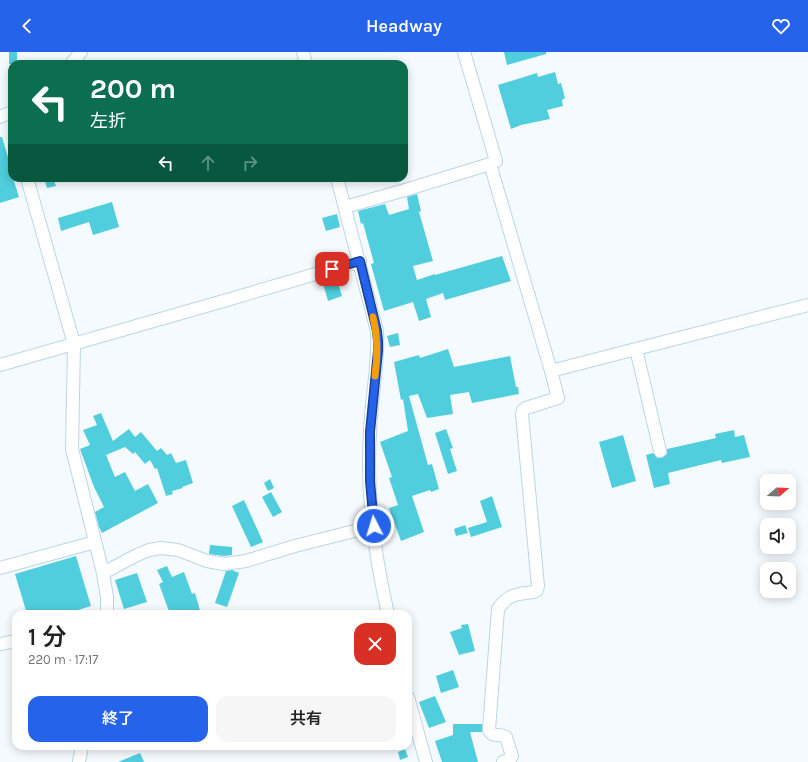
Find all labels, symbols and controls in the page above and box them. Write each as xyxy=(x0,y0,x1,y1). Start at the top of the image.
icon: back xyxy=(16,15,38,37)
text: Headway xyxy=(366,15,442,37)
icon: heart xyxy=(770,15,792,37)
text: 200 m xyxy=(90,72,176,105)
icon: left xyxy=(24,76,76,128)
text: 左折 xyxy=(90,110,126,132)
icon: left xyxy=(155,152,177,174)
icon: ahead xyxy=(197,152,219,174)
icon: right xyxy=(239,152,261,174)
pin xyxy=(315,252,349,286)
icon: arrive xyxy=(321,258,343,280)
north arrow xyxy=(760,474,796,510)
map controls xyxy=(760,474,796,598)
position arrow xyxy=(353,505,395,547)
button: sound xyxy=(760,518,796,554)
button: search xyxy=(760,562,796,598)
text: 1 分 xyxy=(28,623,66,651)
button: close xyxy=(354,623,396,665)
text: 220 m · 17:17 xyxy=(28,652,98,667)
button: 終了 xyxy=(28,696,208,742)
button: 共有 xyxy=(216,696,396,742)

